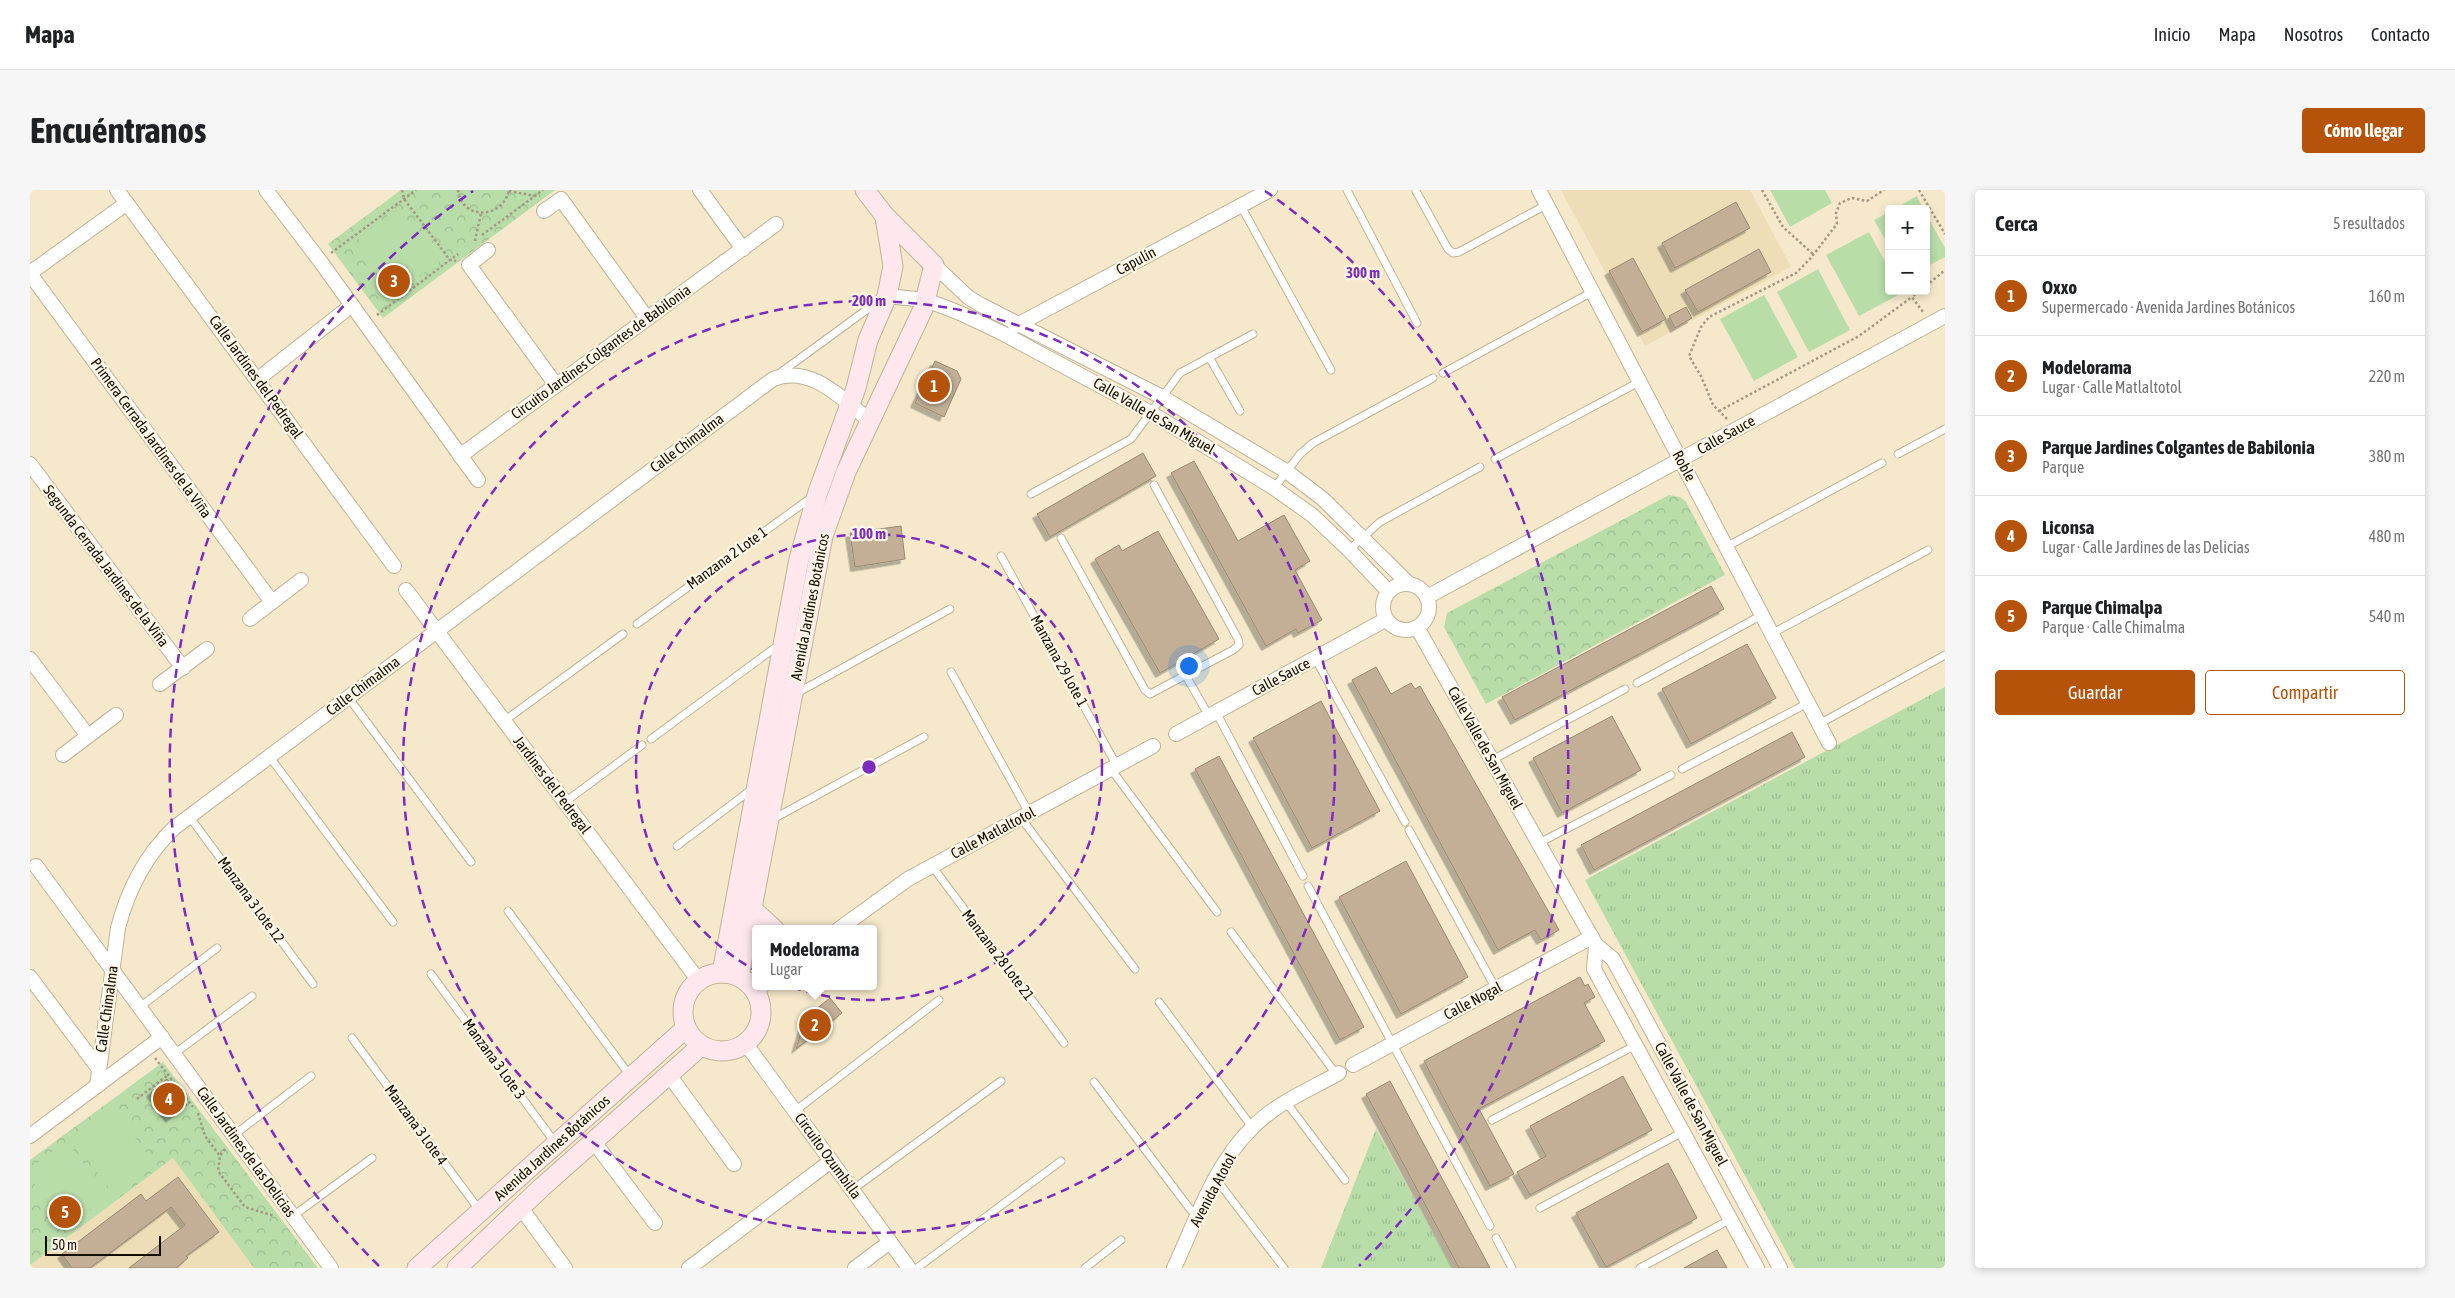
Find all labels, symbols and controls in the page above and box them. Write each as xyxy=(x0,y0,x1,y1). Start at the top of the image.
text: Mapa xyxy=(25,21,75,48)
text: Inicio xyxy=(2154,24,2190,45)
text: Mapa xyxy=(2218,24,2256,45)
text: Nosotros xyxy=(2284,24,2343,45)
text: Contacto xyxy=(2371,24,2430,45)
button: Cómo llegar xyxy=(2302,108,2425,153)
text: Encuéntranos xyxy=(30,110,206,150)
map controls xyxy=(1885,205,1930,295)
button: + xyxy=(1885,205,1930,250)
text: Cerca xyxy=(1995,211,2038,235)
text: 5 resultados xyxy=(2333,214,2405,232)
street label: Capulín xyxy=(1113,243,1159,278)
button: − xyxy=(1885,250,1930,295)
pin: 3 xyxy=(378,262,410,300)
text: 300 m xyxy=(1346,264,1380,281)
text: Oxxo xyxy=(2042,276,2077,298)
street label: Circuito Jardines Colgantes de Babilonia xyxy=(508,281,694,422)
text: 1 xyxy=(2007,287,2015,305)
text: 160 m xyxy=(2369,287,2405,305)
text: 200 m xyxy=(852,292,886,309)
text: Supermercado · Avenida Jardines Botánicos xyxy=(2042,298,2295,316)
street label: Calle Jardines del Pedregal xyxy=(206,312,307,442)
street label: Primera Cerrada Jardines de la Viña xyxy=(88,354,215,521)
text: Modelorama xyxy=(2042,356,2132,378)
pin: 1 xyxy=(918,367,950,405)
text: 2 xyxy=(2007,367,2015,385)
text: 220 m xyxy=(2369,367,2405,385)
street label: Calle Valle de San Miguel xyxy=(1090,374,1218,457)
text: Lugar · Calle Matlaltotol xyxy=(2042,378,2182,396)
street label: Calle Chimalma xyxy=(647,410,727,476)
street label: Calle Sauce xyxy=(1694,412,1758,457)
text: Parque Jardines Colgantes de Babilonia xyxy=(2042,436,2315,458)
text: 3 xyxy=(2007,447,2015,465)
text: 380 m xyxy=(2369,447,2405,465)
street label: Roble xyxy=(1669,448,1700,484)
text: Parque xyxy=(2042,458,2084,476)
street label: Segunda Cerrada Jardines de la Viña xyxy=(40,482,173,650)
text: Liconsa xyxy=(2042,516,2094,538)
street label: Manzana 2 Lote 1 xyxy=(683,523,770,592)
text: 100 m xyxy=(852,525,886,542)
text: 4 xyxy=(2007,527,2015,545)
text: 480 m xyxy=(2369,527,2405,545)
street label: Avenida Jardines Botánicos xyxy=(787,532,832,682)
text: Lugar · Calle Jardines de las Delicias xyxy=(2042,538,2250,556)
text: Parque Chimalpa xyxy=(2042,596,2162,618)
text: 5 xyxy=(2007,607,2015,625)
text: 540 m xyxy=(2369,607,2405,625)
street label: Manzana 29 Lote 1 xyxy=(1027,612,1092,710)
text: Parque · Calle Chimalma xyxy=(2042,618,2185,636)
street label: Calle Chimalma xyxy=(323,653,403,719)
your location xyxy=(1176,653,1202,679)
street label: Calle Sauce xyxy=(1249,654,1313,699)
button: Guardar xyxy=(1995,670,2195,715)
button: Compartir xyxy=(2205,670,2405,715)
street label: Calle Valle de San Miguel xyxy=(1445,684,1526,812)
street label: Jardines del Pedregal xyxy=(510,733,595,837)
centre of rings xyxy=(860,758,878,776)
street label: Calle Matlaltotol xyxy=(948,803,1038,862)
street label: Manzana 3 Lote 12 xyxy=(215,853,288,946)
street label: Manzana 28 Lote 21 xyxy=(959,906,1038,1003)
popup xyxy=(752,925,877,990)
text: Modelorama xyxy=(770,938,859,960)
text: Lugar xyxy=(770,960,802,978)
street label: Calle Chimalma xyxy=(92,964,121,1053)
street label: Calle Nogal xyxy=(1441,978,1505,1023)
pin: 2 xyxy=(799,1006,831,1044)
street label: Manzana 3 Lote 3 xyxy=(460,1015,529,1102)
street label: Calle Valle de San Miguel xyxy=(1652,1039,1731,1168)
pin: 4 xyxy=(153,1080,185,1118)
street label: Manzana 3 Lote 4 xyxy=(382,1081,451,1168)
street label: Calle Jardines de las Delicias xyxy=(193,1083,299,1220)
street label: Avenida Jardines Botánicos xyxy=(490,1091,613,1204)
street label: Circuito Ozumbilla xyxy=(792,1110,865,1202)
street label: Avenida Atotol xyxy=(1186,1150,1239,1229)
pin: 5 xyxy=(49,1193,81,1231)
scale bar xyxy=(45,1233,161,1256)
text: 50 m xyxy=(52,1237,77,1253)

